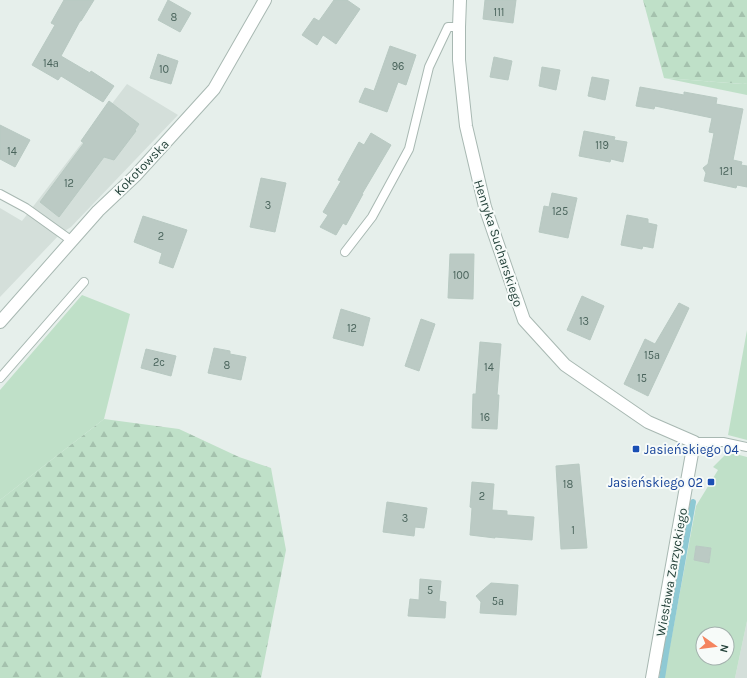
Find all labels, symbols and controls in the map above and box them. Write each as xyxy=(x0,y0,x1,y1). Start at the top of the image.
house number: 111 xyxy=(494,6,504,19)
house number: 8 xyxy=(171,11,178,24)
house number: 14a xyxy=(43,57,59,70)
house number: 96 xyxy=(392,60,404,73)
house number: 10 xyxy=(159,63,169,76)
street label: Kokotowska xyxy=(111,136,172,199)
house number: 119 xyxy=(595,139,609,152)
house number: 14 xyxy=(7,145,17,158)
house number: 121 xyxy=(719,165,733,178)
house number: 12 xyxy=(64,177,74,190)
street label: Henryka Sucharskiego xyxy=(471,178,526,309)
house number: 3 xyxy=(265,199,271,212)
house number: 125 xyxy=(552,205,568,218)
house number: 2 xyxy=(158,230,164,243)
house number: 100 xyxy=(453,269,469,282)
house number: 13 xyxy=(579,315,589,328)
house number: 12 xyxy=(347,322,357,335)
house number: 15a xyxy=(644,349,660,362)
house number: 2c xyxy=(153,356,165,369)
house number: 8 xyxy=(224,359,231,372)
house number: 14 xyxy=(484,361,494,374)
house number: 15 xyxy=(637,372,647,385)
house number: 16 xyxy=(480,411,490,424)
place label: Jasieńskiego 04 xyxy=(644,442,739,457)
marker: Jasieńskiego 04 xyxy=(631,444,641,454)
place label: Jasieńskiego 02 xyxy=(608,475,703,490)
marker: Jasieńskiego 02 xyxy=(706,477,716,487)
house number: 18 xyxy=(563,478,573,491)
house number: 2 xyxy=(479,490,485,503)
street label: Wiesława Zarzyckiego xyxy=(653,507,690,638)
house number: 3 xyxy=(402,512,408,525)
house number: 1 xyxy=(571,524,575,537)
house number: 5 xyxy=(427,584,433,597)
house number: 5a xyxy=(492,595,504,608)
north arrow xyxy=(695,626,735,666)
text: N xyxy=(717,643,731,654)

